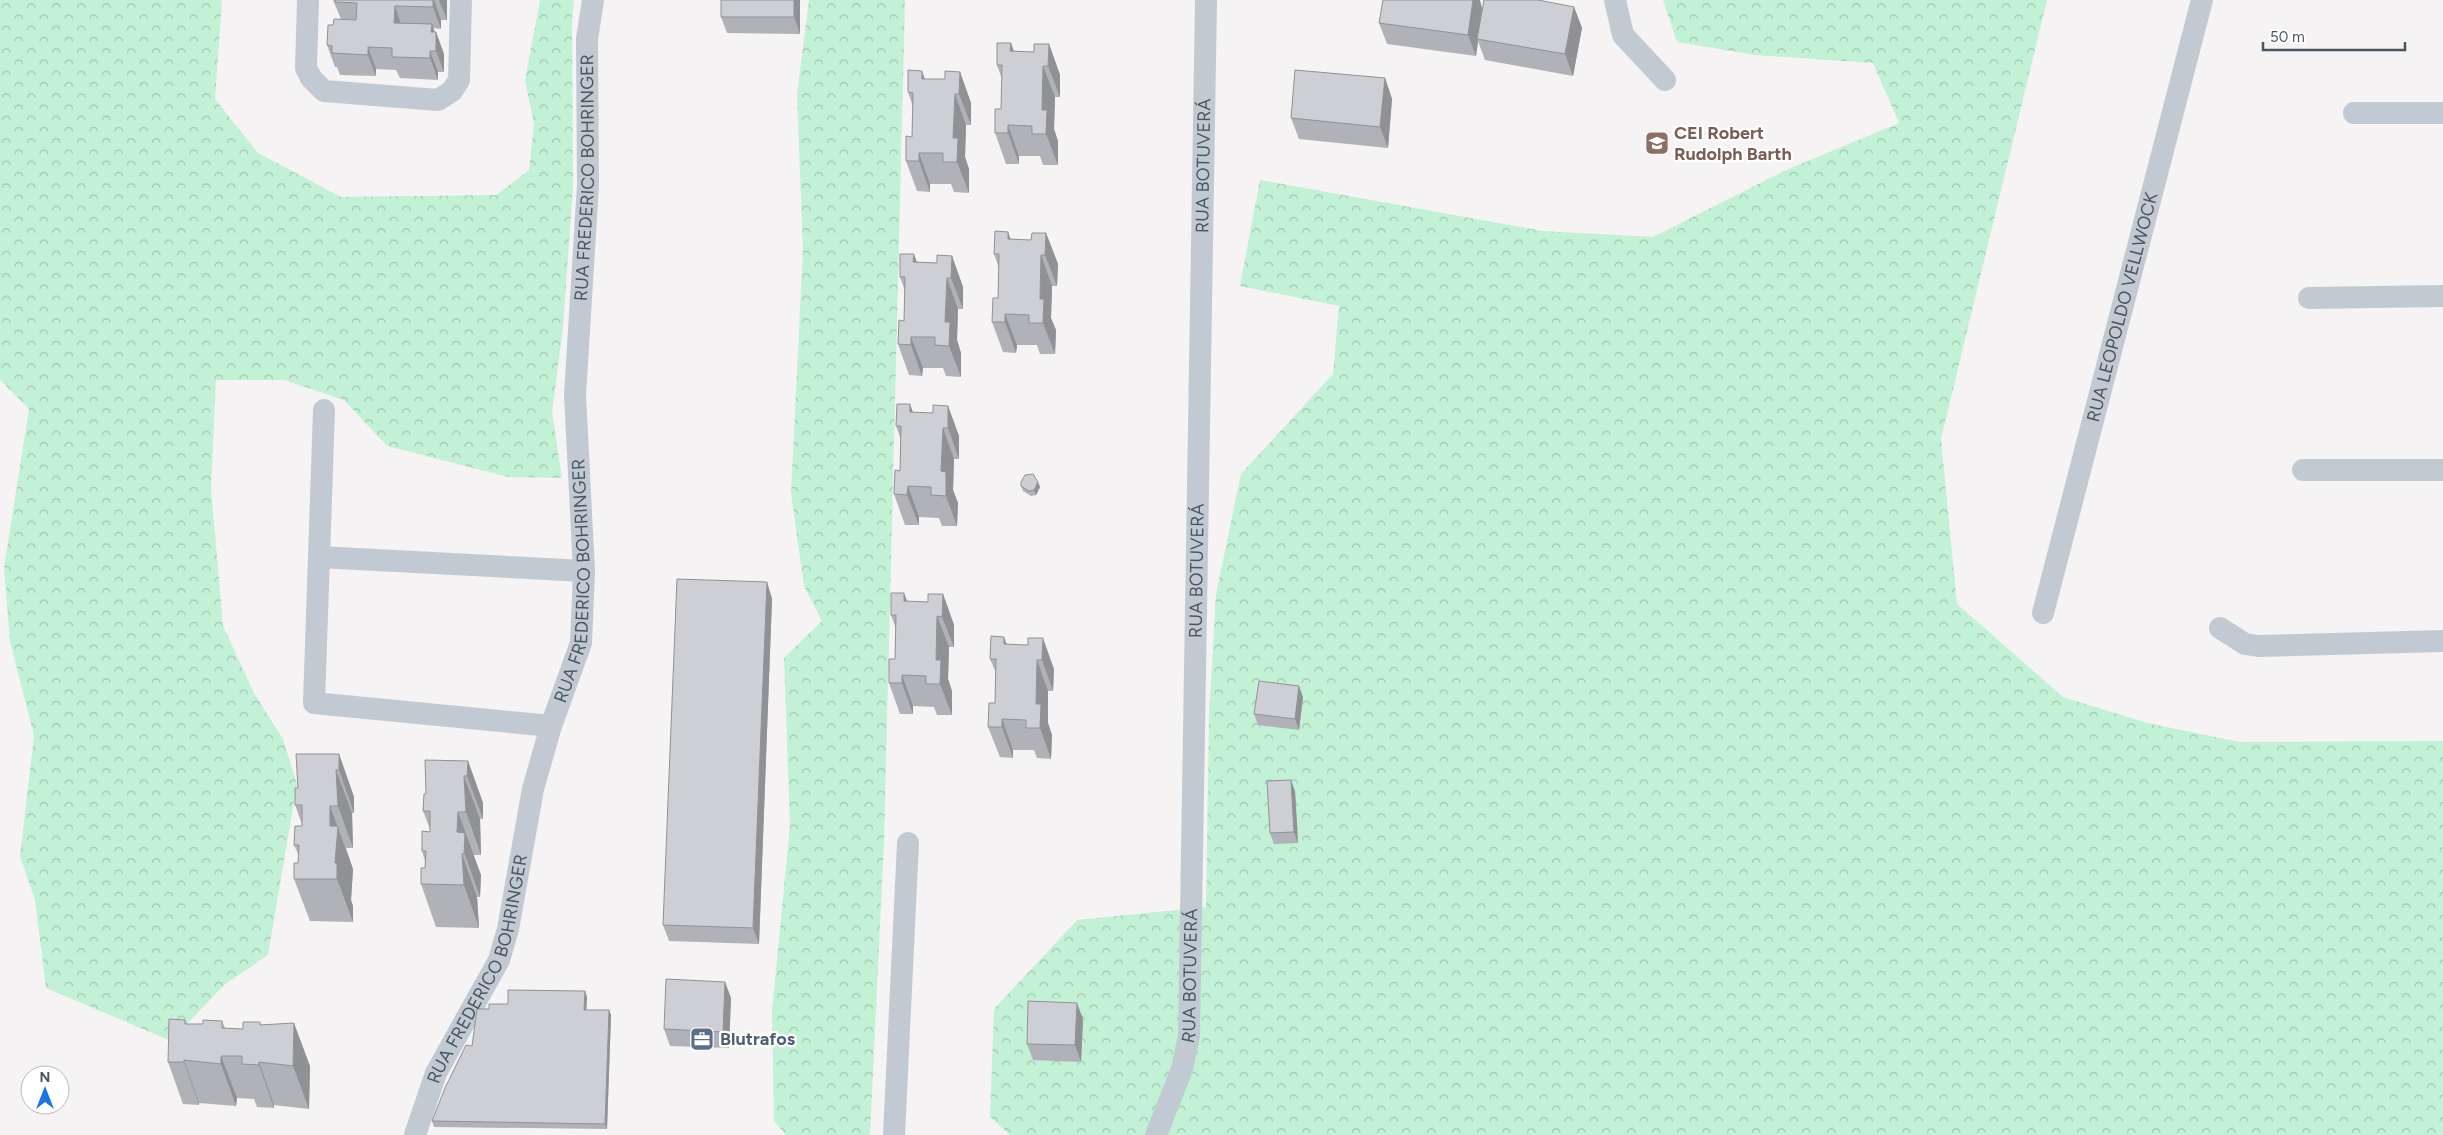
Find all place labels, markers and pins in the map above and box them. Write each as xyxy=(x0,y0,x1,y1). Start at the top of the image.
place label: CEI Robert Rudolph Barth xyxy=(1674,122,1792,165)
school or university icon: CEI Robert Rudolph Barth xyxy=(1644,130,1670,156)
office icon: Blutrafos xyxy=(689,1026,715,1052)
place label: Blutrafos xyxy=(720,1028,796,1050)

